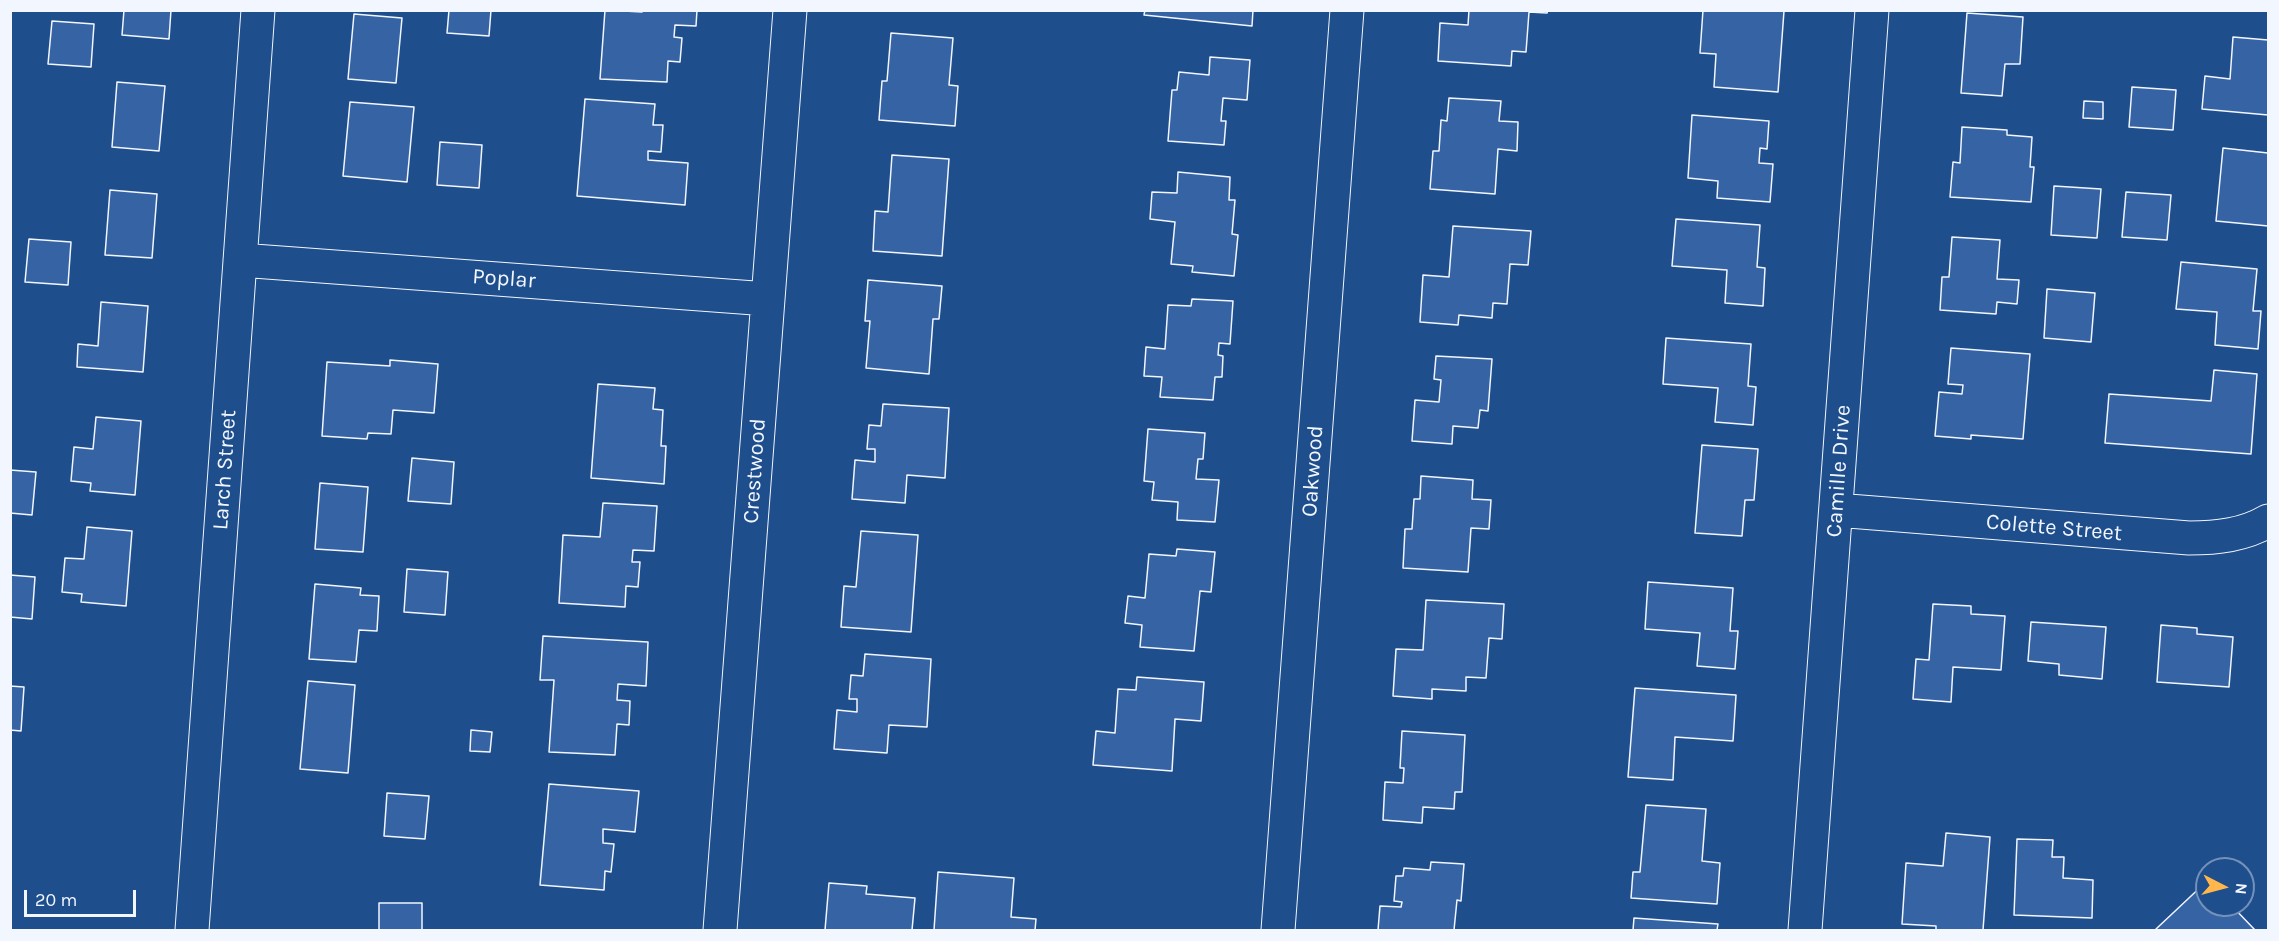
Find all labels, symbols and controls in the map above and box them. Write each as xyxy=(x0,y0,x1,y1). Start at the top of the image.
street label: Poplar xyxy=(472,264,536,294)
street label: Camille Drive xyxy=(1821,404,1857,538)
street label: Larch Street xyxy=(208,409,242,531)
street label: Crestwood xyxy=(738,417,772,525)
street label: Oakwood xyxy=(1297,424,1329,518)
street label: Colette Street xyxy=(1985,509,2123,547)
north arrow xyxy=(2195,857,2255,917)
scale bar xyxy=(27,878,140,916)
text: N xyxy=(2231,882,2251,895)
text: 20 m xyxy=(35,889,77,911)

